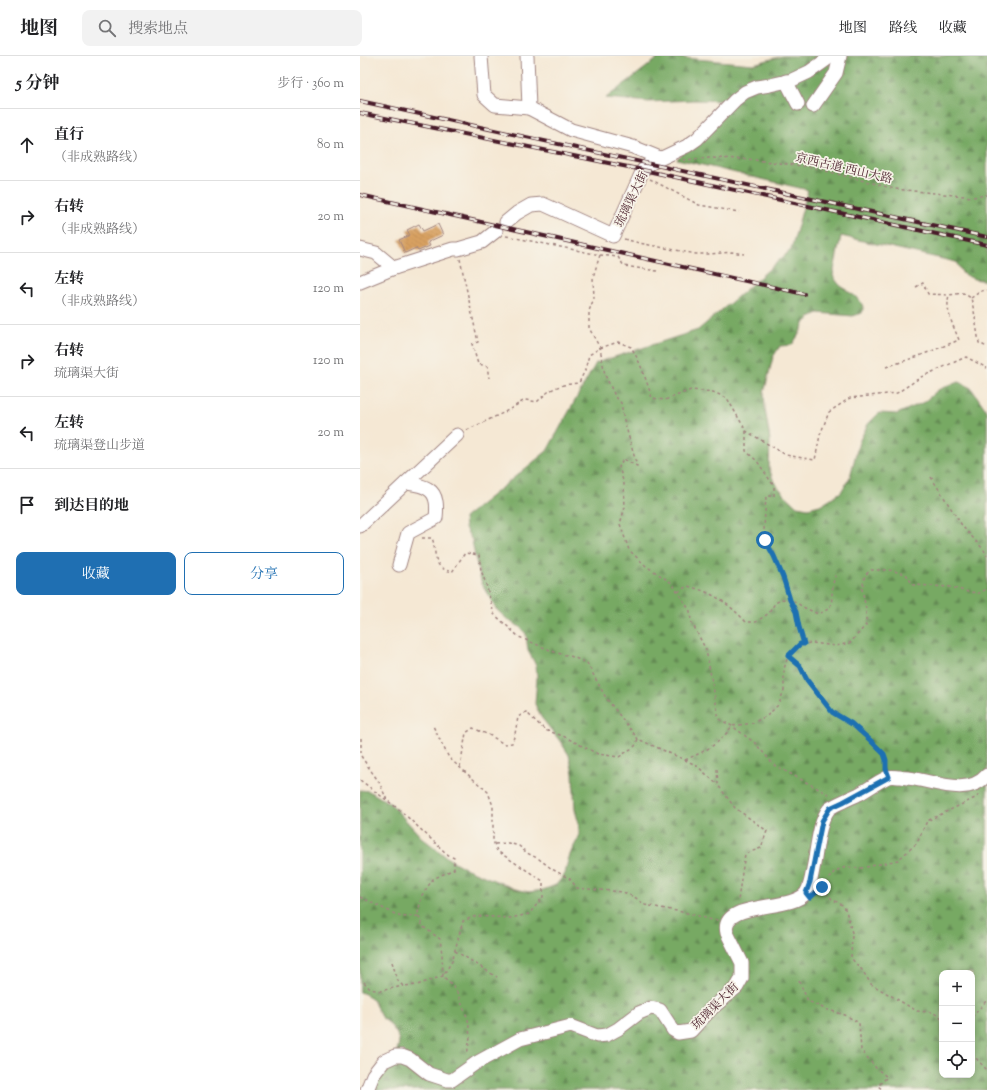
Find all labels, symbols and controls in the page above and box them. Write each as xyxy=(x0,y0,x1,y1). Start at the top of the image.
search box xyxy=(82,10,362,46)
text: 地图 xyxy=(20,16,58,43)
icon: search xyxy=(96,17,118,39)
text: 搜索地点 xyxy=(128,19,188,40)
text: 地图 xyxy=(839,19,867,39)
text: 路线 xyxy=(889,19,917,39)
text: 收藏 xyxy=(939,19,967,39)
text: 5 分钟 xyxy=(16,72,59,96)
text: 步行 · 360 m xyxy=(277,75,344,93)
text: 直行 xyxy=(54,125,84,146)
icon: ahead xyxy=(16,134,38,156)
text: 80 m xyxy=(317,136,344,154)
text: （非成熟路线） xyxy=(54,149,145,167)
street label: 京西古道·西山大路 xyxy=(794,149,894,189)
street label: 琉璃渠大街 xyxy=(611,168,654,230)
text: 右转 xyxy=(54,197,84,218)
icon: right xyxy=(16,206,38,228)
text: 20 m xyxy=(318,208,344,226)
text: （非成熟路线） xyxy=(54,221,145,239)
text: 左转 xyxy=(54,269,84,290)
icon: left xyxy=(16,278,38,300)
text: 120 m xyxy=(313,280,344,298)
text: （非成熟路线） xyxy=(54,293,145,311)
text: 右转 xyxy=(54,341,84,362)
icon: right xyxy=(16,350,38,372)
text: 120 m xyxy=(313,352,344,370)
text: 琉璃渠大街 xyxy=(54,365,119,383)
text: 左转 xyxy=(54,413,84,434)
icon: left xyxy=(16,422,38,444)
text: 20 m xyxy=(318,424,344,442)
text: 琉璃渠登山步道 xyxy=(54,437,145,455)
icon: arrive xyxy=(16,494,38,516)
text: 到达目的地 xyxy=(54,496,129,517)
route start xyxy=(756,531,774,549)
button: 收藏 xyxy=(16,552,176,595)
button: 分享 xyxy=(184,552,344,595)
route end xyxy=(813,878,831,896)
map controls xyxy=(939,970,975,1078)
button: + xyxy=(939,970,975,1006)
street label: 琉璃渠大街 xyxy=(688,978,744,1034)
button: − xyxy=(939,1006,975,1042)
button: locate xyxy=(939,1042,975,1078)

